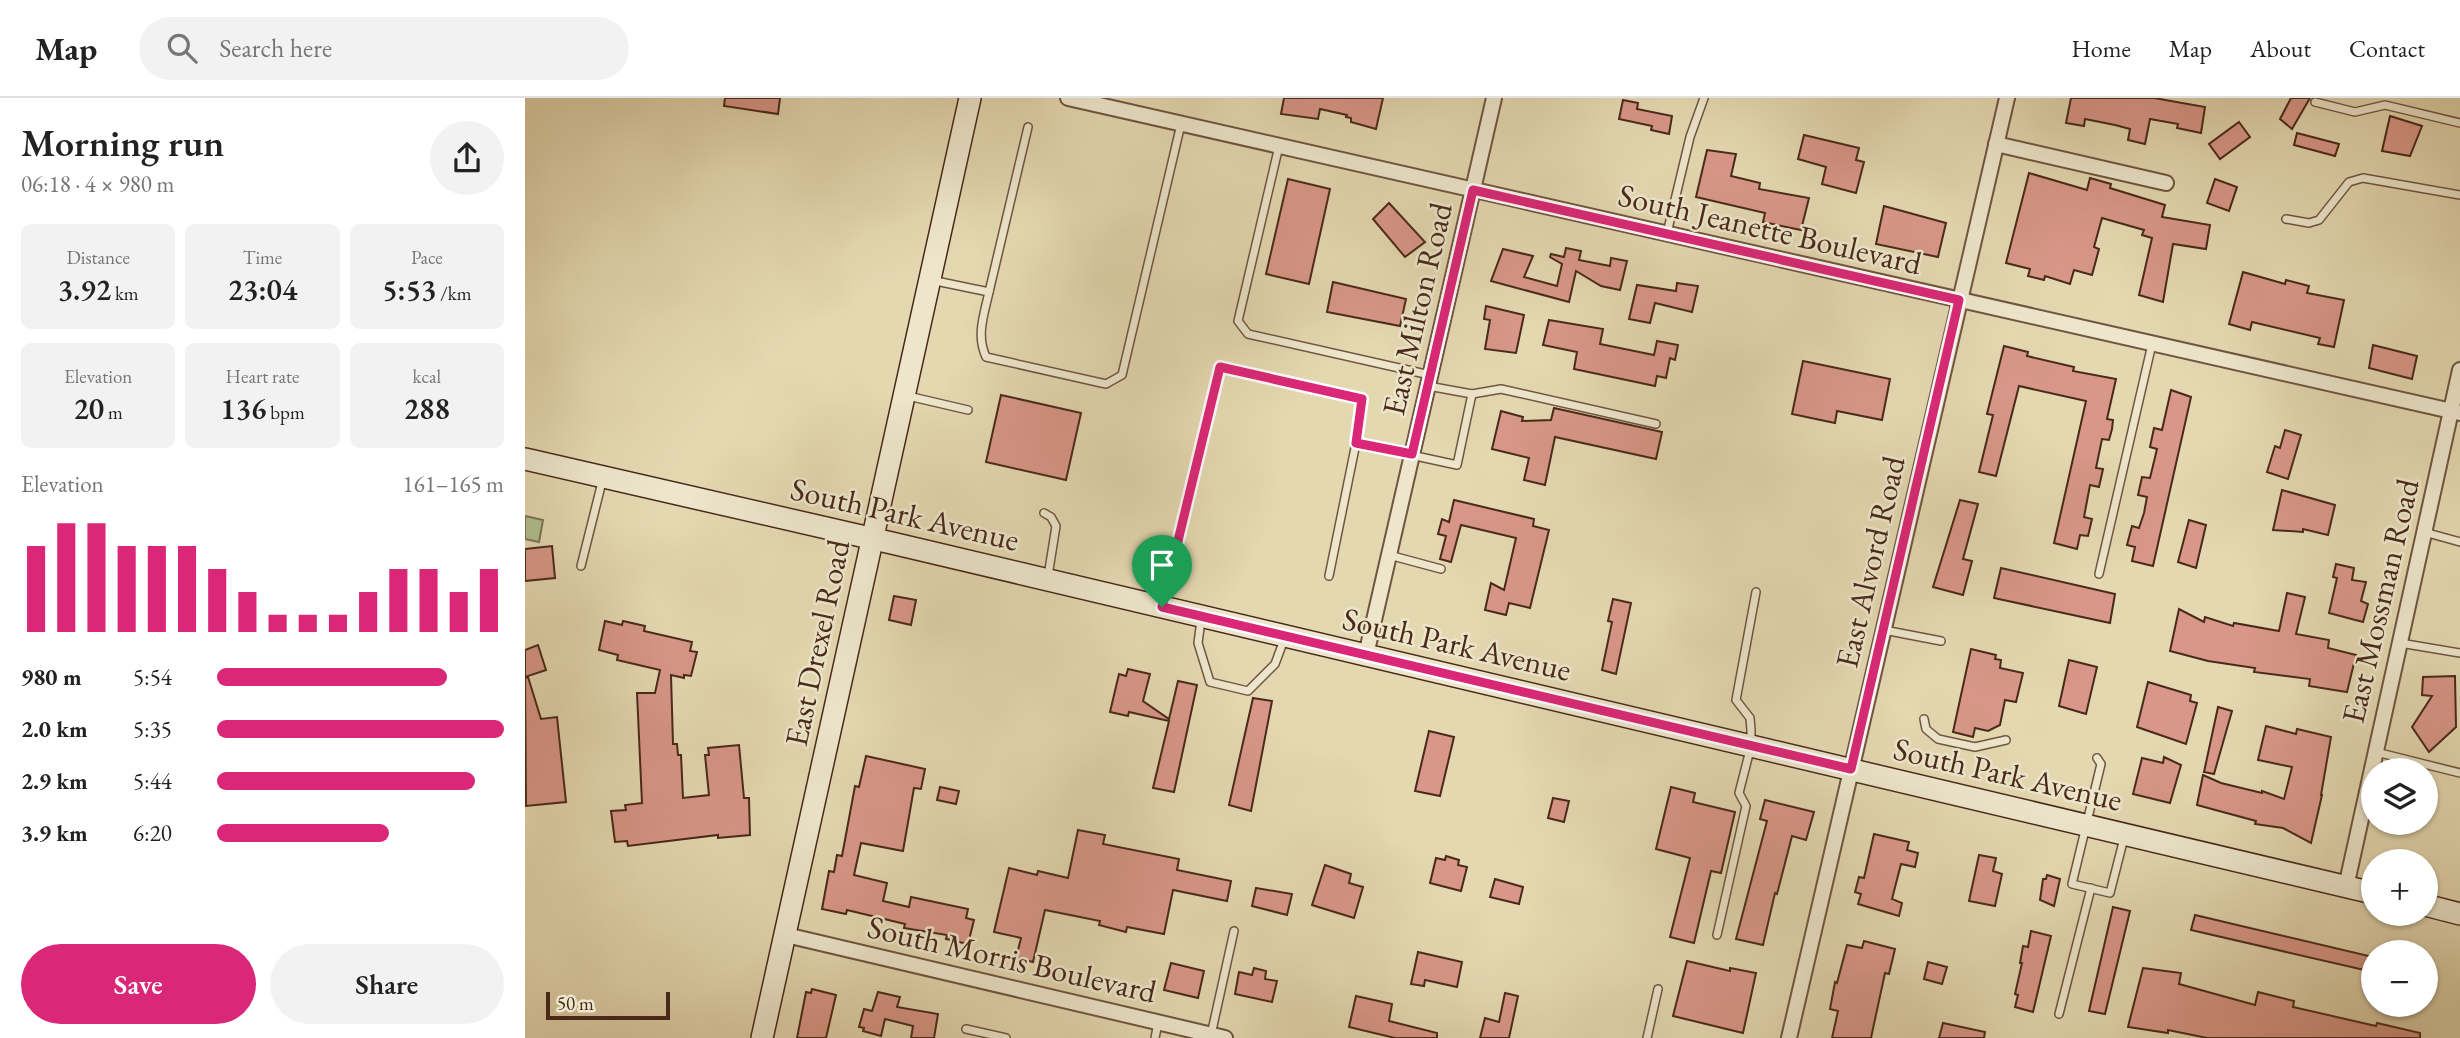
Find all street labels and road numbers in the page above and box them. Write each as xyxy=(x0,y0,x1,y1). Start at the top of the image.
street label: South Jeanette Boulevard xyxy=(1614,174,1926,284)
street label: East Milton Road xyxy=(1372,198,1462,420)
street label: East Alvord Road xyxy=(1825,451,1915,672)
street label: South Park Avenue xyxy=(787,467,1023,561)
street label: East Mossman Road xyxy=(2331,474,2429,727)
street label: East Drexel Road xyxy=(775,535,860,750)
street label: South Park Avenue xyxy=(1339,597,1575,691)
street label: South Park Avenue xyxy=(1890,727,2126,821)
street label: South Morris Boulevard xyxy=(863,905,1161,1013)

